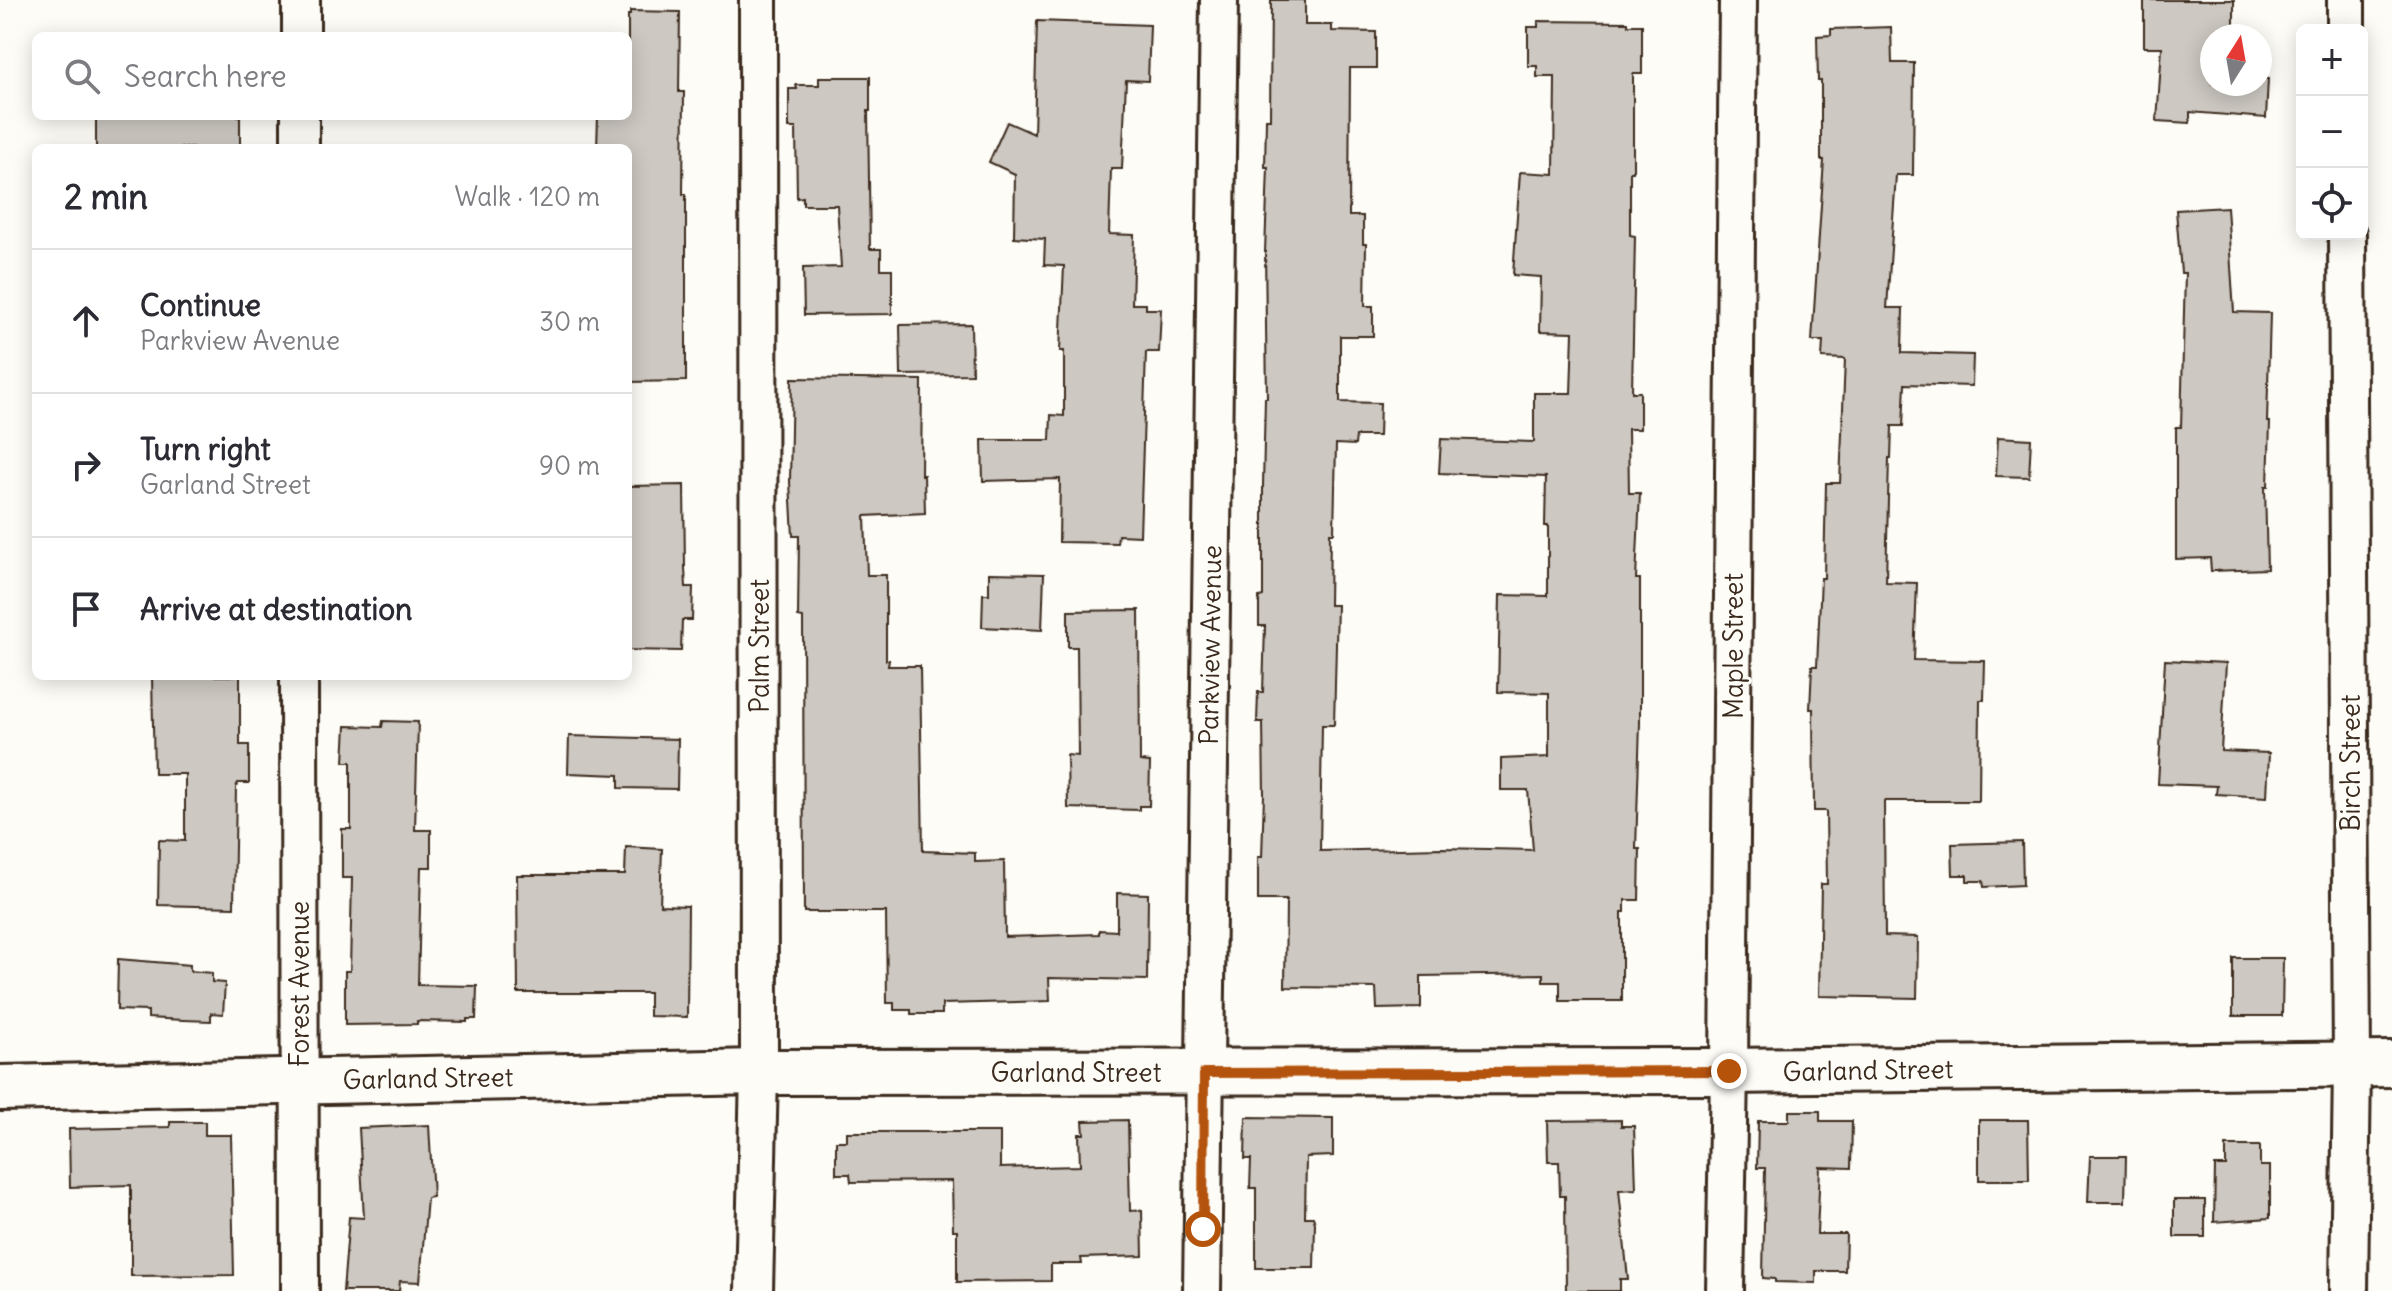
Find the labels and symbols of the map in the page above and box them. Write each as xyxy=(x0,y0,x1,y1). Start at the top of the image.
north arrow xyxy=(2200,24,2272,96)
street label: Parkview Avenue xyxy=(1192,545,1228,745)
street label: Maple Street xyxy=(1717,573,1750,719)
street label: Palm Street xyxy=(743,579,776,713)
street label: Birch Street xyxy=(2334,694,2367,832)
street label: Forest Avenue xyxy=(283,901,316,1067)
street label: Garland Street xyxy=(1782,1052,1954,1088)
route end xyxy=(1711,1053,1747,1089)
street label: Garland Street xyxy=(991,1056,1162,1089)
street label: Garland Street xyxy=(342,1060,514,1096)
route start xyxy=(1185,1211,1221,1247)

